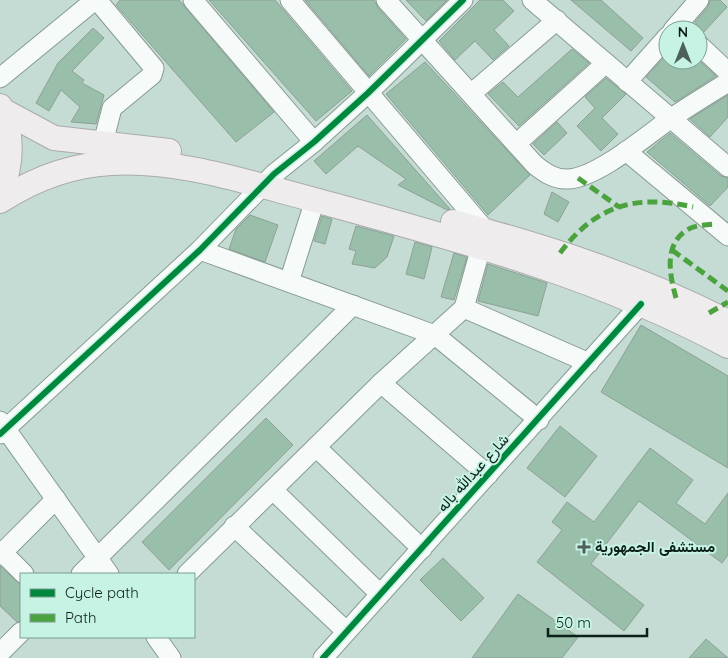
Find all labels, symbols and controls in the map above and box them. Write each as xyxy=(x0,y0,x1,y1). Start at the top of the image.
north arrow xyxy=(658,20,708,70)
text: N xyxy=(678,23,688,41)
street label: شارع عبدالله باله xyxy=(433,430,514,517)
place label: مستشفى الجمهورية xyxy=(595,537,715,556)
marker: مستشفى الجمهورية xyxy=(577,540,591,554)
legend xyxy=(20,573,195,638)
text: Cycle path xyxy=(65,583,139,602)
scale bar xyxy=(548,606,647,638)
text: Path xyxy=(65,608,97,627)
text: 50 m xyxy=(556,613,591,632)

